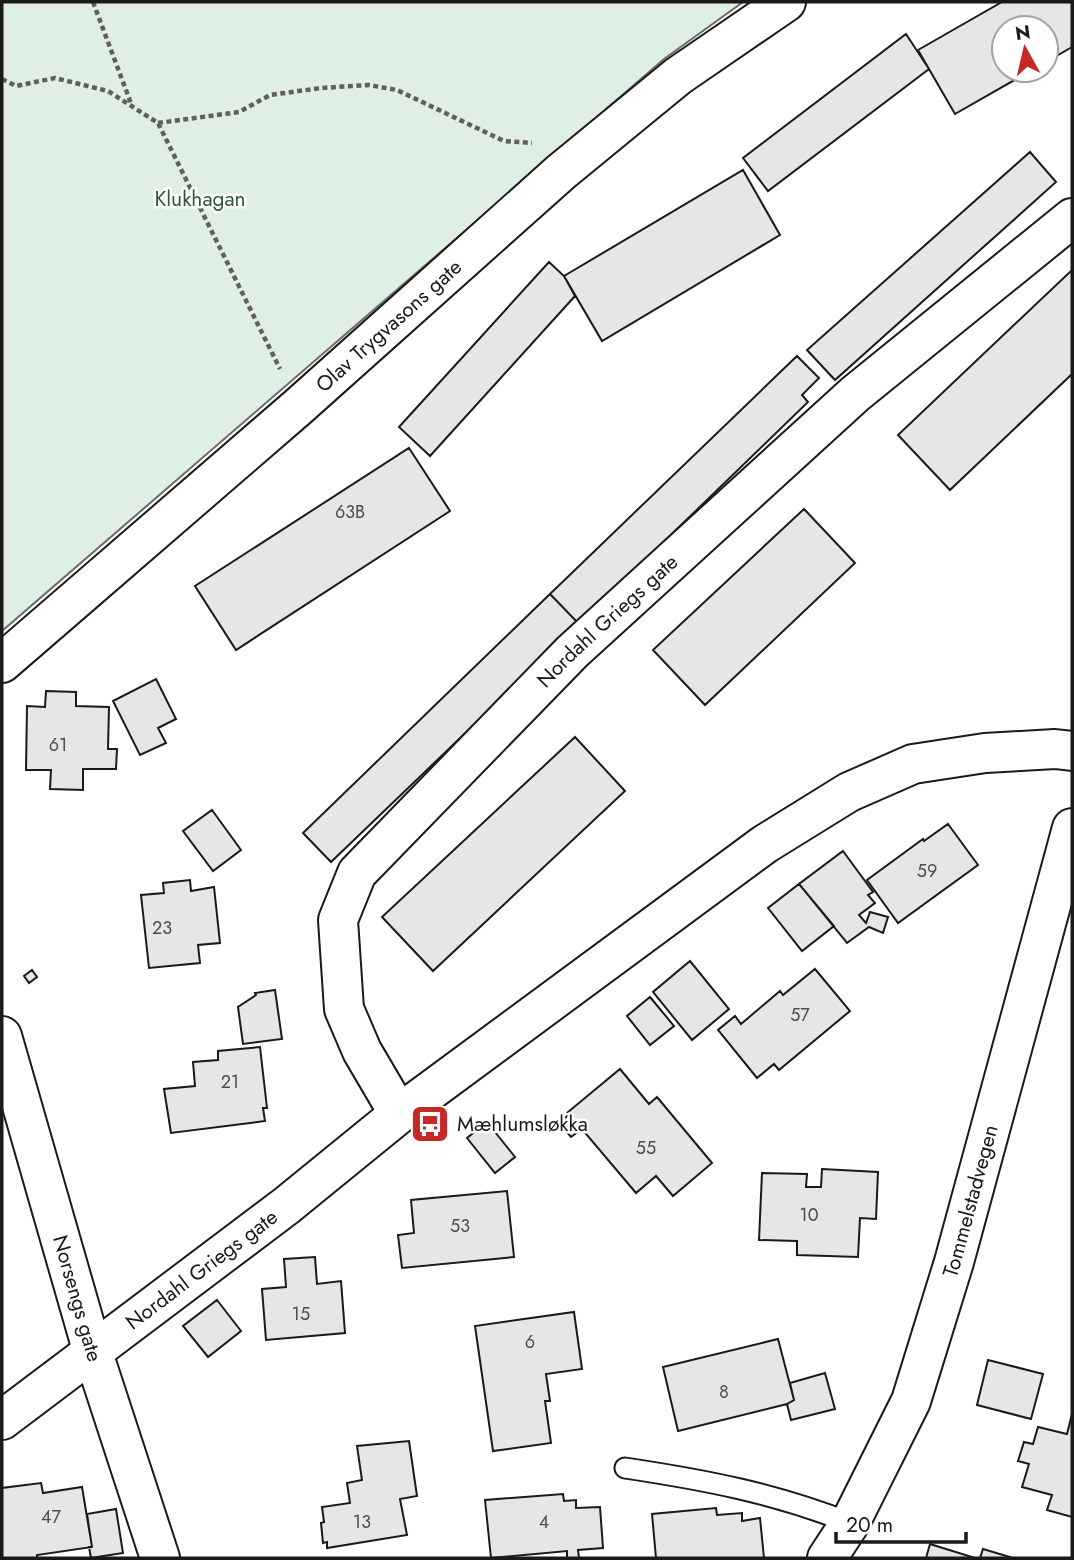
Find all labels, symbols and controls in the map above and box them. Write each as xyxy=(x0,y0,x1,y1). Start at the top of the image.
north arrow xyxy=(990,14,1060,84)
text: N xyxy=(1013,18,1032,47)
park label: Klukhagan xyxy=(154,184,246,214)
street label: Olav Trygvasons gate xyxy=(309,252,469,399)
house number: 63B xyxy=(335,499,365,525)
street label: Nordahl Griegs gate xyxy=(530,547,685,695)
house number: 61 xyxy=(49,732,67,758)
house number: 59 xyxy=(917,858,937,884)
house number: 23 xyxy=(152,915,172,941)
house number: 57 xyxy=(790,1002,810,1028)
house number: 21 xyxy=(221,1069,239,1095)
bus stop icon: Mæhlumsløkka xyxy=(409,1103,451,1145)
place label: Mæhlumsløkka xyxy=(457,1109,588,1139)
street label: Tommelstadvegen xyxy=(935,1121,1006,1281)
house number: 55 xyxy=(636,1135,656,1161)
street label: Nordahl Griegs gate xyxy=(119,1202,284,1337)
house number: 10 xyxy=(800,1202,819,1228)
house number: 53 xyxy=(450,1213,470,1239)
street label: Norsengs gate xyxy=(45,1232,110,1366)
house number: 15 xyxy=(292,1301,310,1327)
house number: 6 xyxy=(525,1329,535,1355)
house number: 8 xyxy=(719,1379,729,1405)
scale bar xyxy=(836,1500,965,1544)
house number: 47 xyxy=(41,1504,62,1530)
house number: 13 xyxy=(353,1509,371,1535)
house number: 4 xyxy=(539,1509,549,1535)
text: 20 m xyxy=(846,1510,893,1540)

